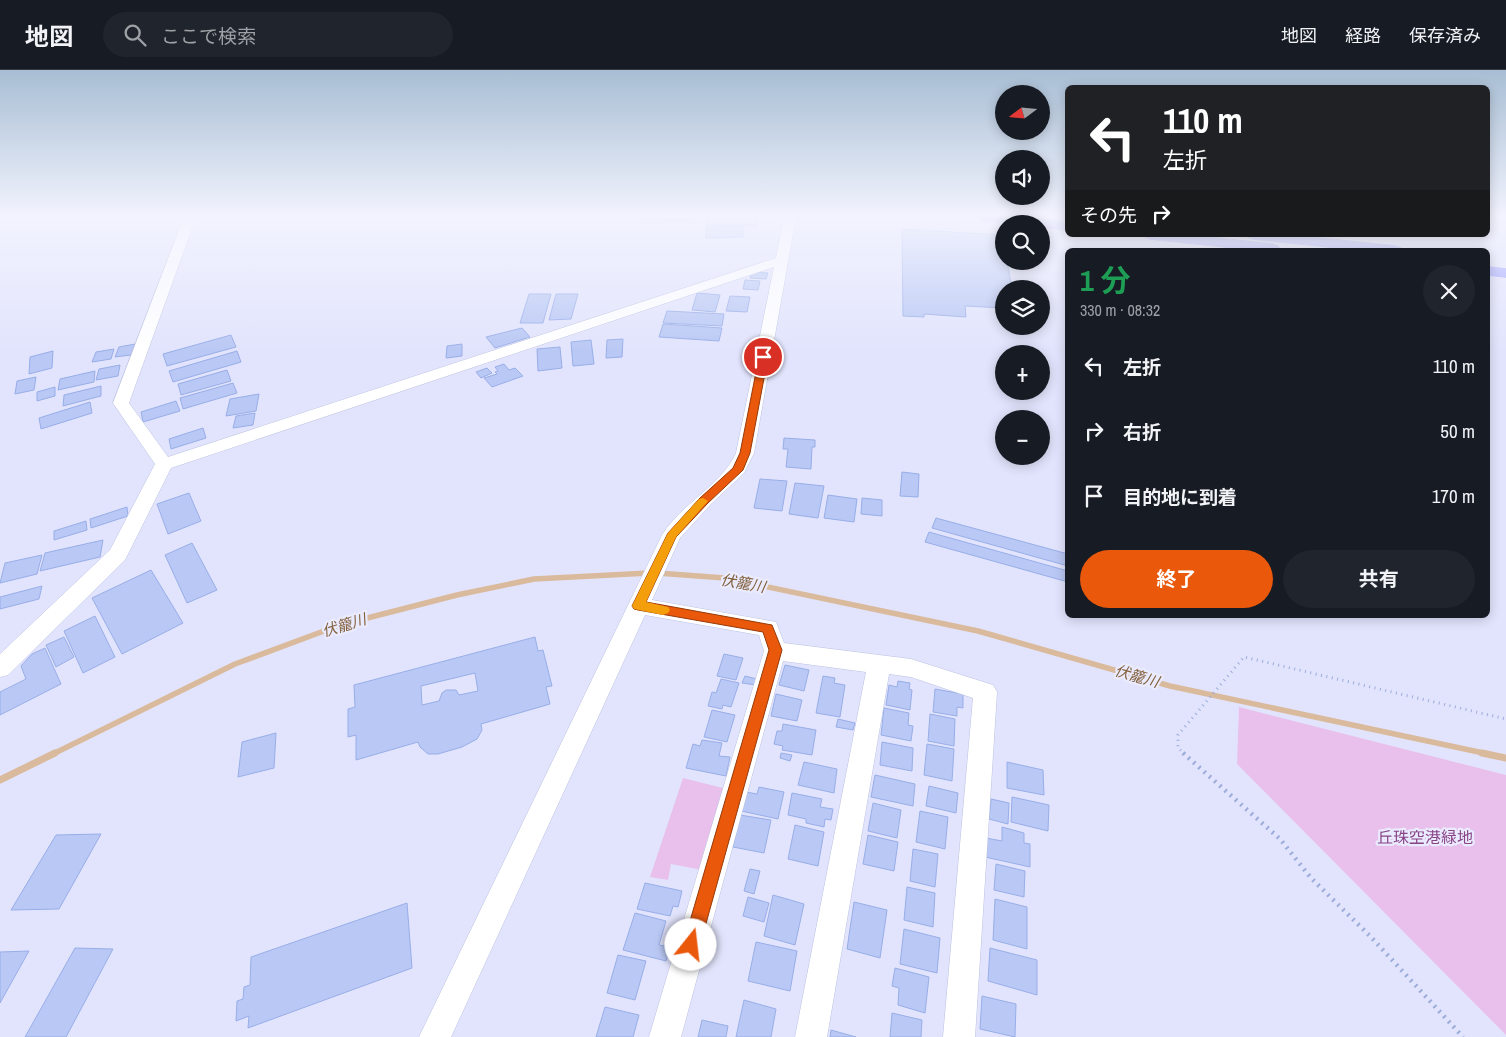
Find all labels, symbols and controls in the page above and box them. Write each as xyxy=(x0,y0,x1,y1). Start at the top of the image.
search box xyxy=(103,12,453,57)
text: 地図 xyxy=(25,20,73,52)
icon: search xyxy=(121,21,149,49)
text: ここで検索 xyxy=(161,23,256,49)
text: 地図 xyxy=(1281,23,1317,48)
text: 経路 xyxy=(1345,23,1381,48)
text: 保存済み xyxy=(1409,23,1481,48)
north arrow xyxy=(995,85,1050,140)
map controls xyxy=(995,85,1050,465)
text: 110 m xyxy=(1163,97,1243,144)
icon: left xyxy=(1080,105,1145,170)
text: 左折 xyxy=(1163,145,1207,175)
button: sound xyxy=(995,150,1050,205)
icon: right xyxy=(1147,200,1175,228)
text: その先 xyxy=(1080,202,1137,228)
button: search xyxy=(995,215,1050,270)
text: 1 分 xyxy=(1080,260,1131,300)
button: close xyxy=(1423,265,1475,317)
button: layers xyxy=(995,280,1050,335)
text: 330 m · 08:32 xyxy=(1080,299,1160,321)
pin xyxy=(742,336,784,378)
icon: arrive xyxy=(749,343,777,371)
button: + xyxy=(995,345,1050,400)
icon: left xyxy=(1080,352,1108,380)
text: 110 m xyxy=(1433,353,1475,379)
text: 左折 xyxy=(1123,354,1161,380)
button: − xyxy=(995,410,1050,465)
icon: right xyxy=(1080,417,1108,445)
text: 50 m xyxy=(1440,418,1475,444)
text: 右折 xyxy=(1123,419,1161,445)
icon: arrive xyxy=(1080,482,1108,510)
text: 170 m xyxy=(1432,483,1475,509)
text: 目的地に到着 xyxy=(1123,484,1237,510)
button: 終了 xyxy=(1080,550,1273,608)
button: 共有 xyxy=(1283,550,1475,608)
water label: 伏籠川 xyxy=(719,569,769,598)
water label: 伏籠川 xyxy=(319,608,370,642)
water label: 伏籠川 xyxy=(1112,660,1163,693)
park label: 丘珠空港緑地 xyxy=(1377,826,1473,848)
position arrow xyxy=(664,918,716,970)

